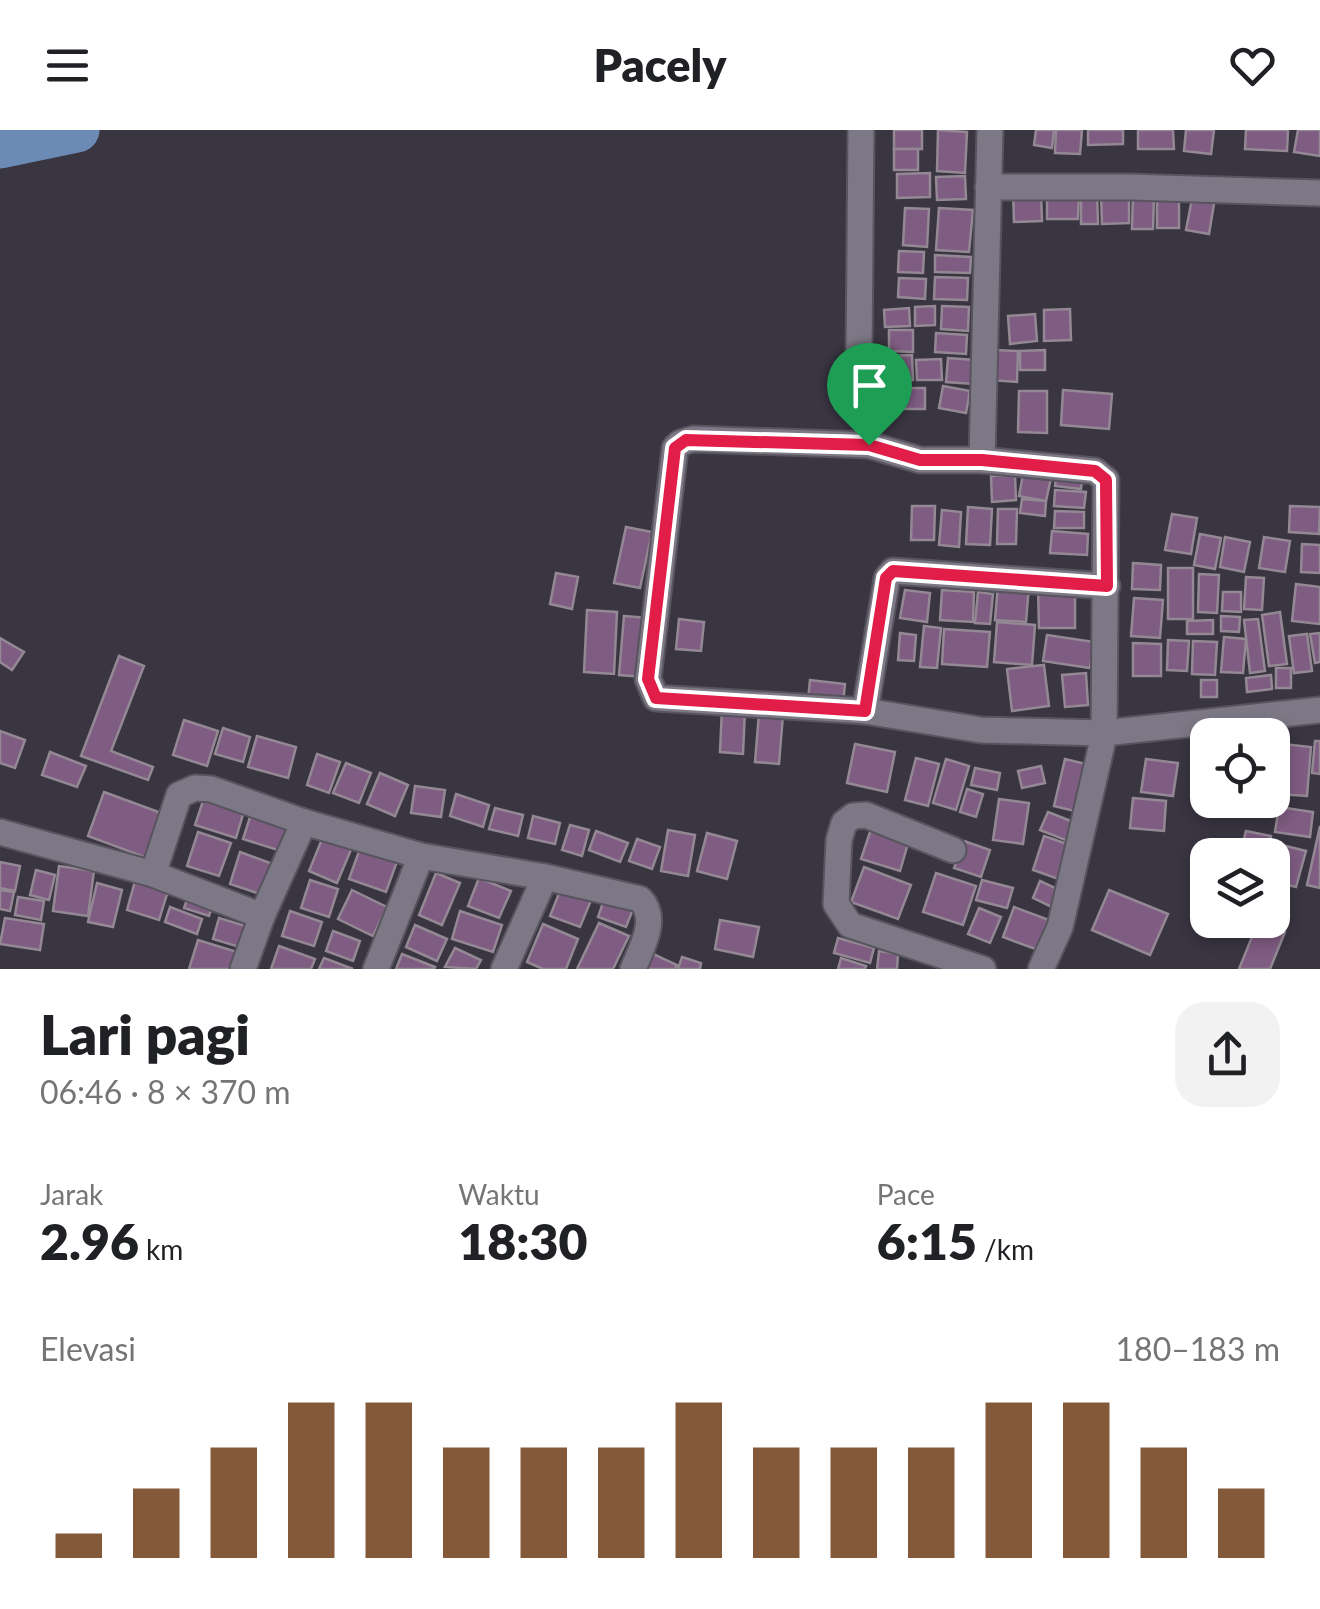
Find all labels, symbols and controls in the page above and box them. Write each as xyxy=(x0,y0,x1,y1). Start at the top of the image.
icon: menu xyxy=(40,38,95,93)
text: Pacely xyxy=(594,38,726,92)
icon: heart xyxy=(1225,38,1280,93)
pin xyxy=(827,343,912,446)
icon: arrive xyxy=(842,358,897,413)
map controls xyxy=(1190,718,1290,938)
button: locate xyxy=(1190,718,1290,818)
button: layers xyxy=(1190,838,1290,938)
text: Lari pagi xyxy=(40,1001,250,1067)
button: share xyxy=(1175,1002,1280,1107)
text: 06:46 · 8 × 370 m xyxy=(40,1072,291,1111)
text: Jarak xyxy=(40,1177,103,1211)
text: Waktu xyxy=(458,1177,540,1211)
text: Pace xyxy=(877,1177,935,1211)
text: 2.96 xyxy=(40,1211,139,1271)
text: 18:30 xyxy=(458,1211,588,1271)
text: 6:15 xyxy=(877,1211,977,1271)
text: km xyxy=(139,1232,183,1266)
text: /km xyxy=(977,1232,1034,1266)
text: Elevasi xyxy=(40,1329,136,1368)
text: 180–183 m xyxy=(1116,1329,1280,1368)

